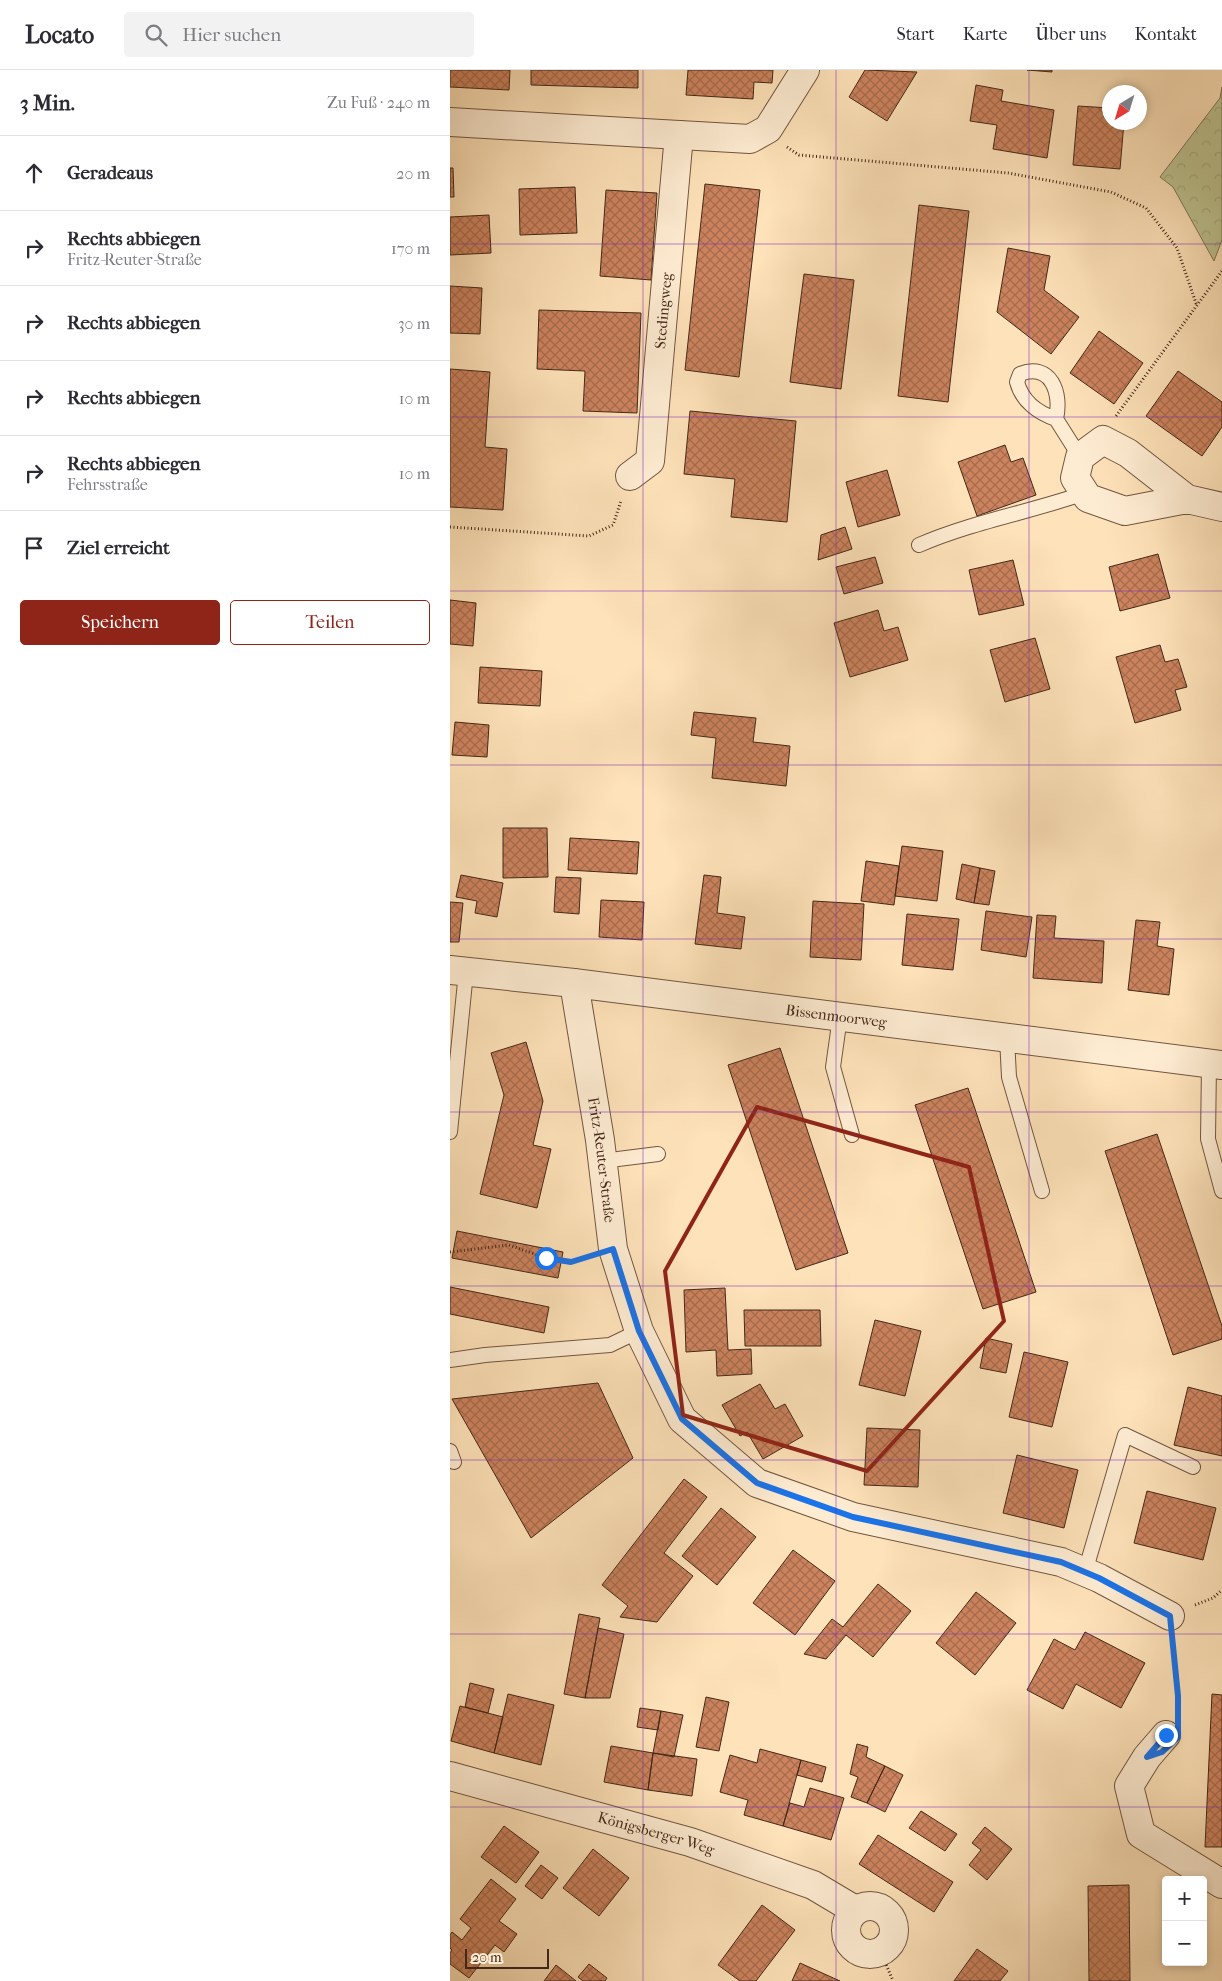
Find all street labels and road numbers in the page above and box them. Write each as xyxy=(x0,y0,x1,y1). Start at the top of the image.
street label: Stedingweg xyxy=(651,271,676,349)
street label: Bissenmoorweg xyxy=(785,1001,889,1032)
street label: Fritz-Reuter-Straße xyxy=(584,1096,619,1224)
street label: Königsberger Weg xyxy=(596,1808,718,1859)

